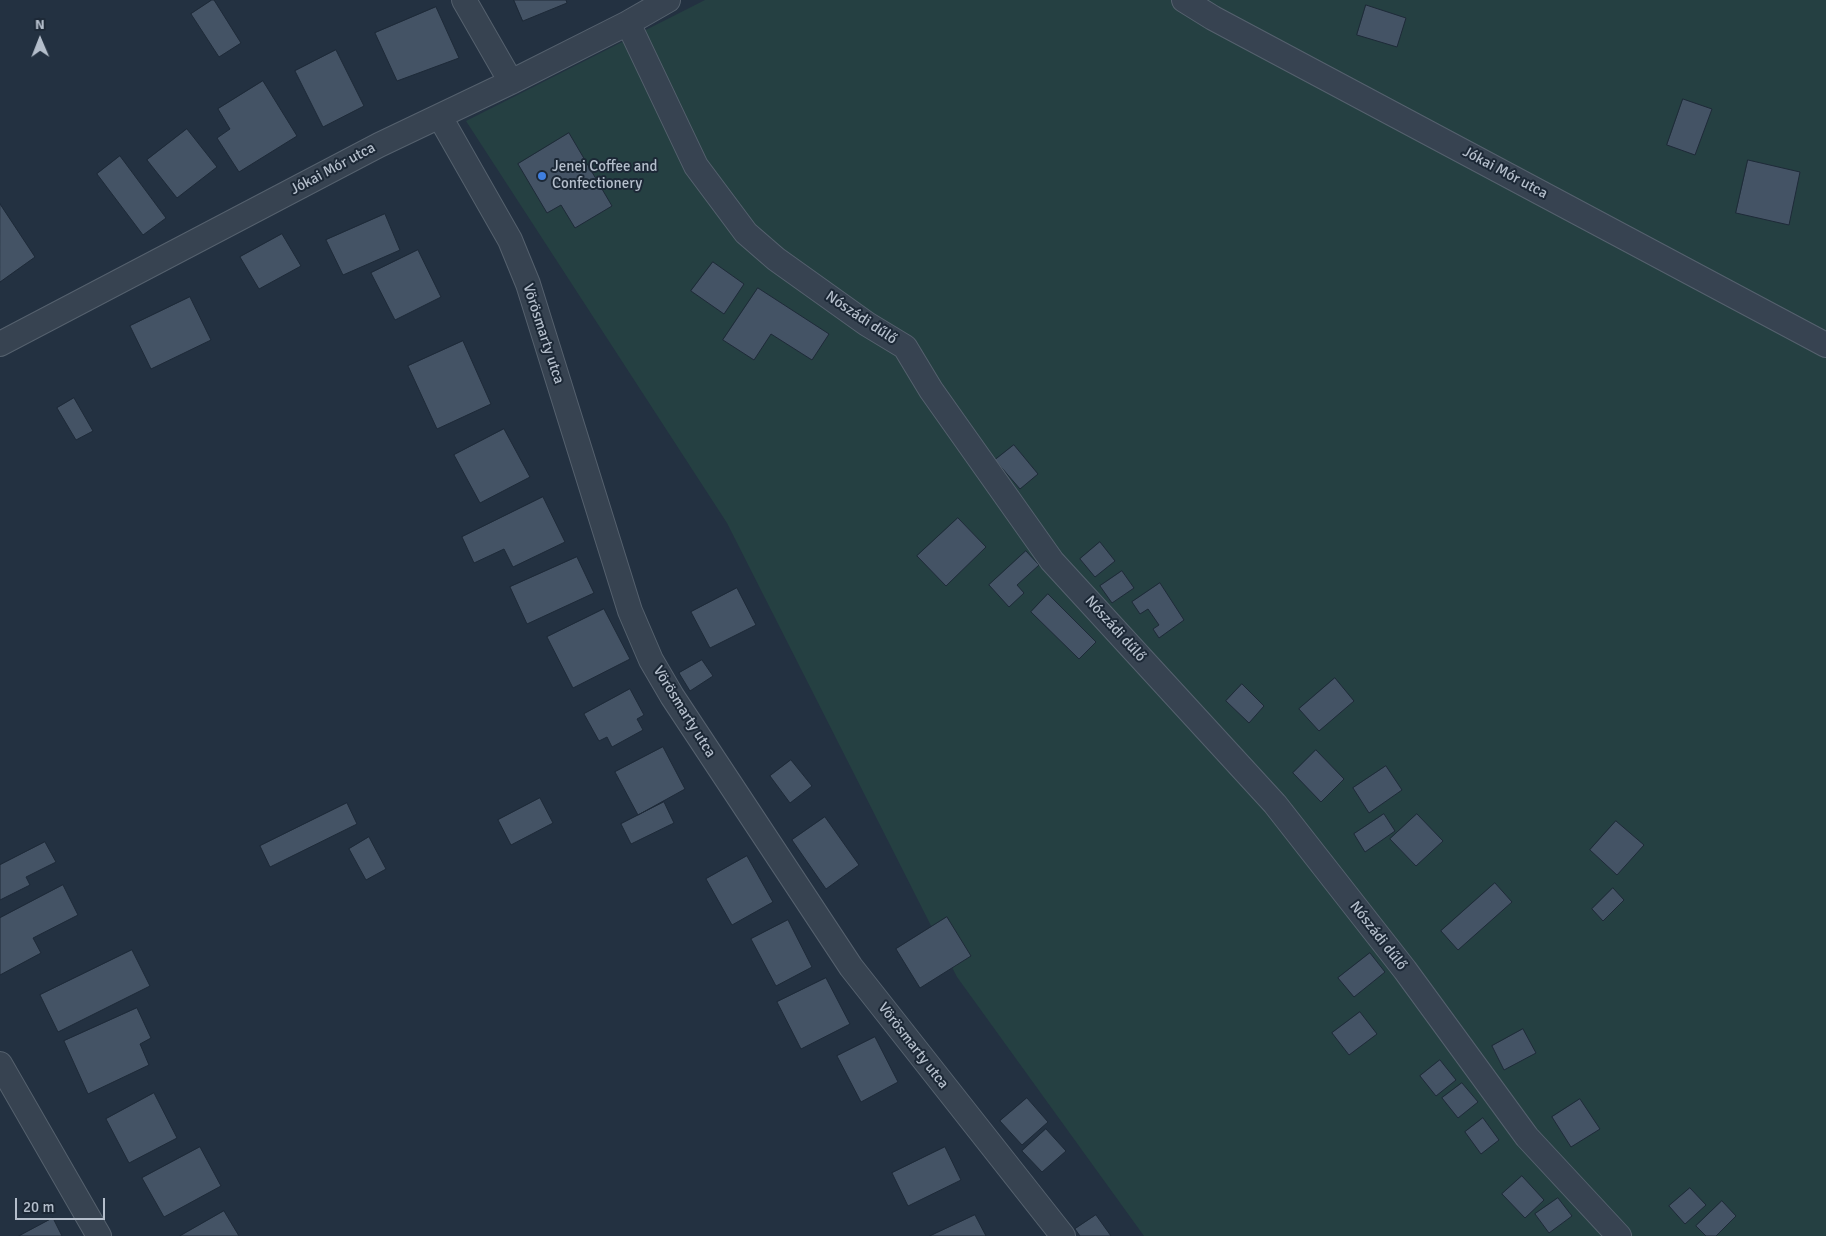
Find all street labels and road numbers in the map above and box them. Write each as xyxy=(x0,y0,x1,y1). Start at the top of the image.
street label: Jókai Mór utca xyxy=(287,139,379,199)
street label: Jókai Mór utca xyxy=(1459,143,1551,203)
street label: Vörösmarty utca xyxy=(518,282,568,386)
street label: Nószádi dűlő xyxy=(822,288,900,348)
street label: Nószádi dűlő xyxy=(1081,592,1149,666)
street label: Vörösmarty utca xyxy=(649,663,719,761)
street label: Nószádi dűlő xyxy=(1346,898,1410,974)
street label: Vörösmarty utca xyxy=(874,999,952,1093)

